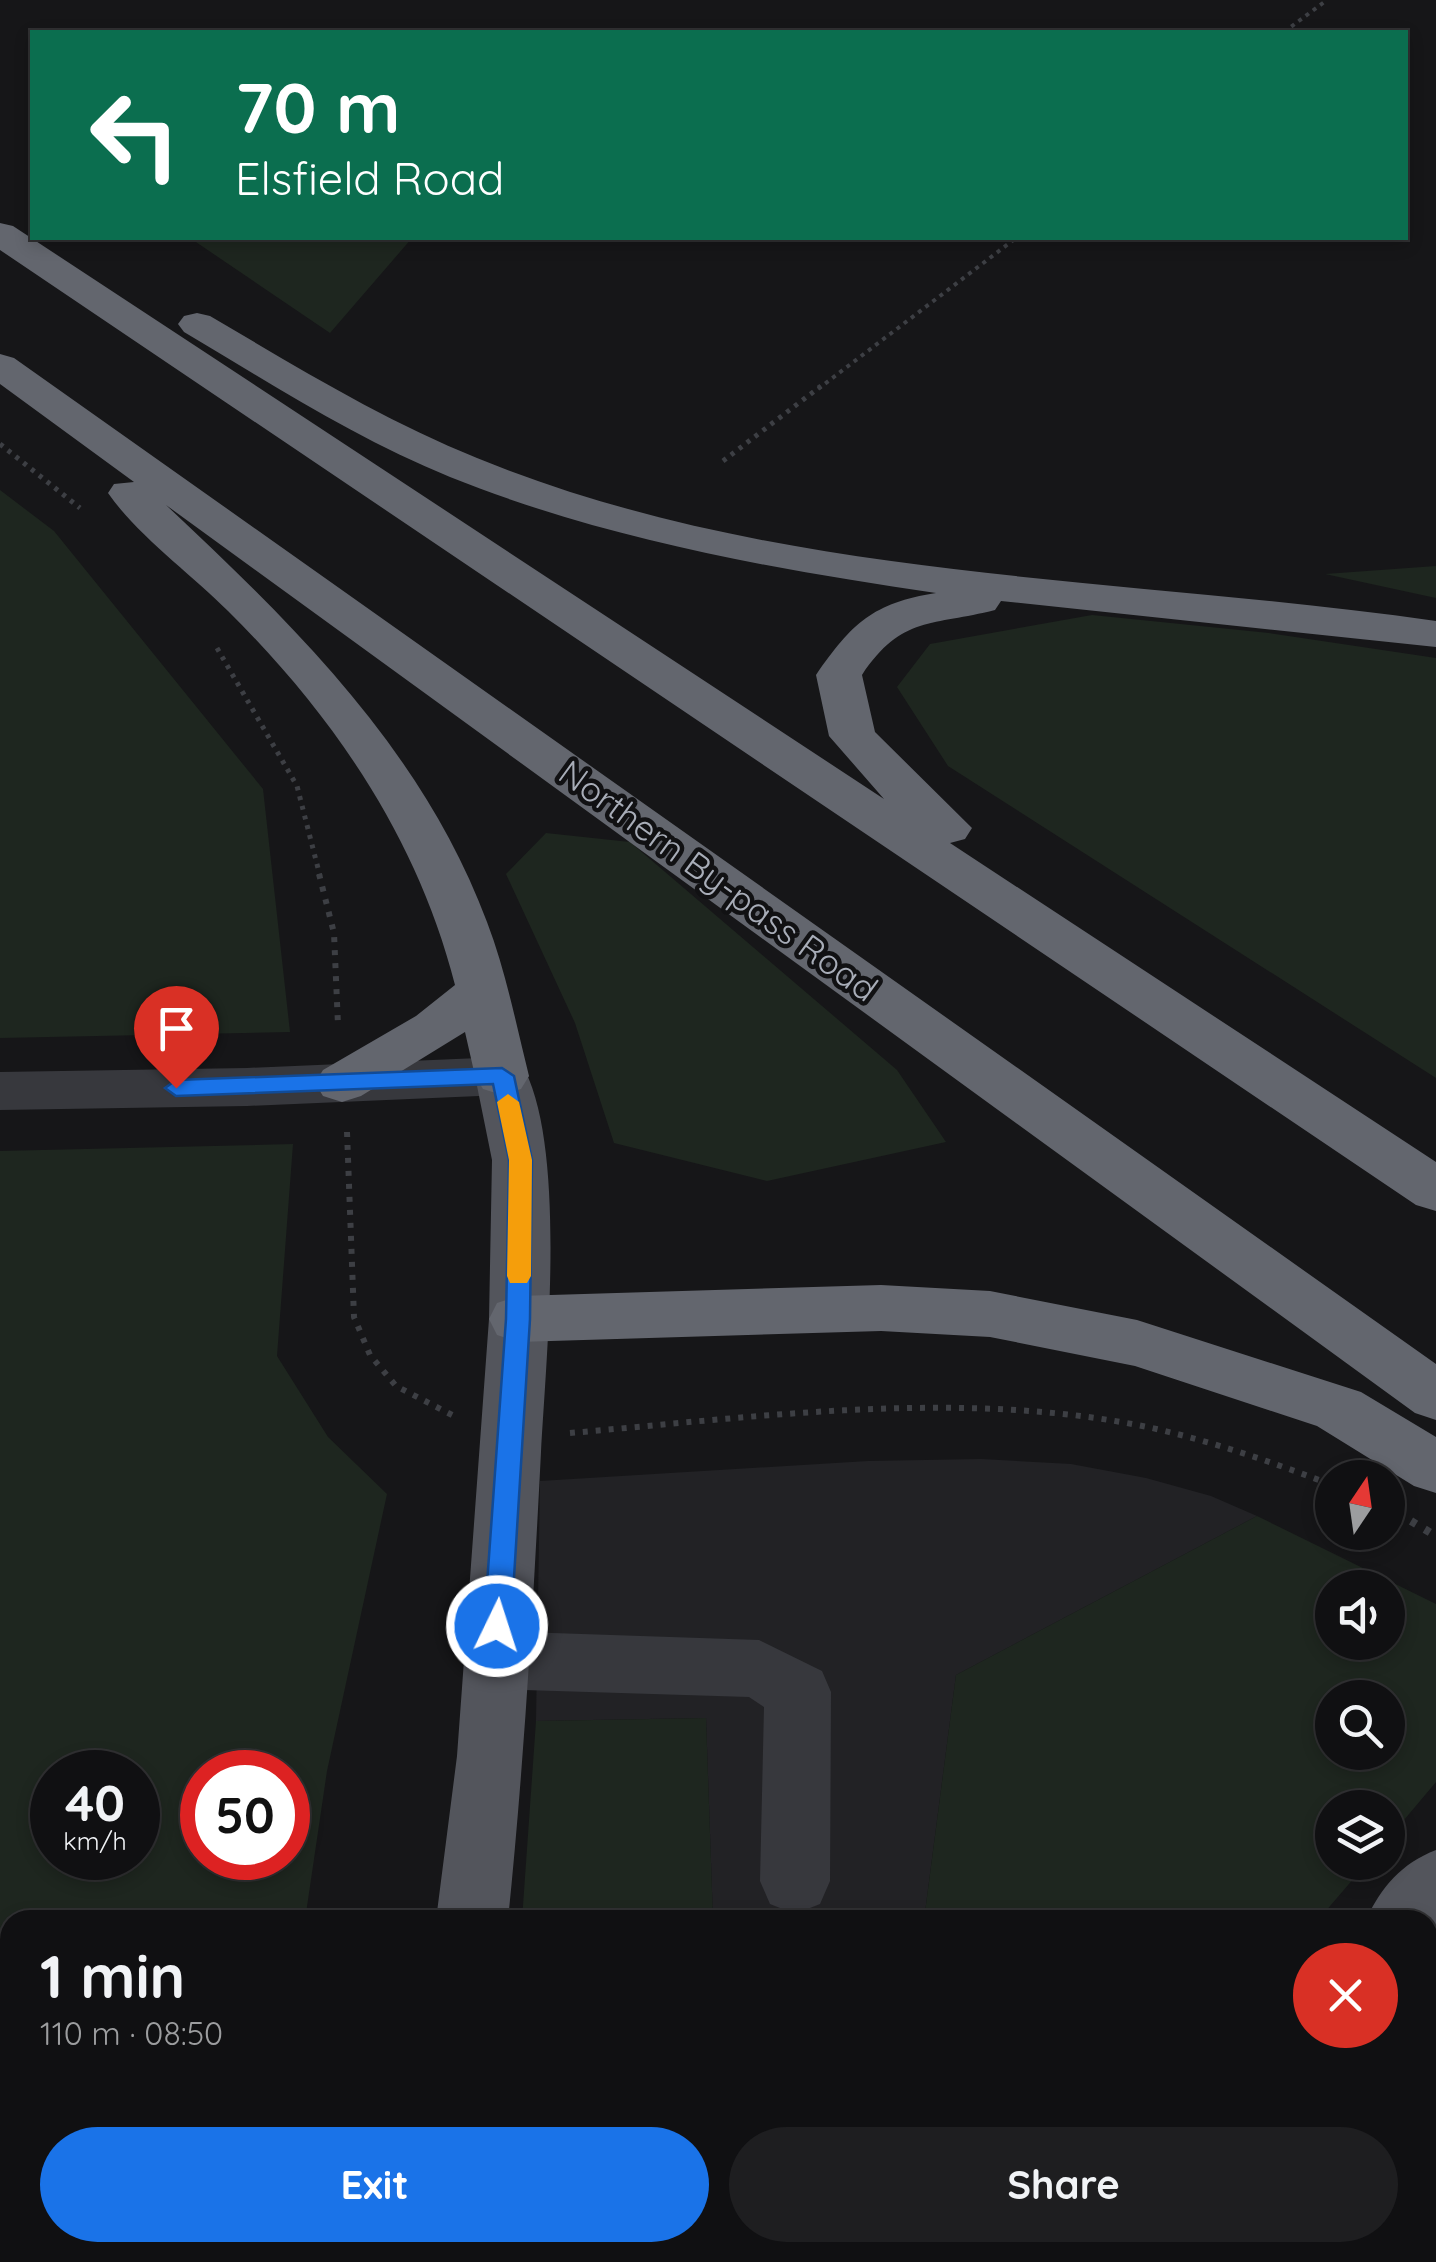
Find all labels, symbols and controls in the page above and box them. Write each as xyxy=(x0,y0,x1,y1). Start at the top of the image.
text: 70 m xyxy=(235,63,401,151)
icon: left xyxy=(70,70,200,200)
text: Elsfield Road xyxy=(235,150,504,206)
street label: Northern By-pass Road xyxy=(551,750,886,1011)
pin xyxy=(134,986,219,1089)
icon: arrive xyxy=(149,1001,204,1056)
north arrow xyxy=(1315,1460,1405,1550)
map controls xyxy=(1315,1460,1405,1880)
button: sound xyxy=(1315,1570,1405,1660)
position arrow xyxy=(445,1574,549,1678)
button: search xyxy=(1315,1680,1405,1770)
speed limit sign: 50 xyxy=(180,1750,310,1880)
text: 40 xyxy=(65,1771,125,1834)
button: layers xyxy=(1315,1790,1405,1880)
text: km/h xyxy=(63,1825,127,1856)
text: 1 min xyxy=(40,1938,185,2013)
button: close xyxy=(1293,1943,1398,2048)
text: 110 m · 08:50 xyxy=(40,2013,223,2053)
button: Exit xyxy=(40,2127,709,2242)
button: Share xyxy=(729,2127,1398,2242)

